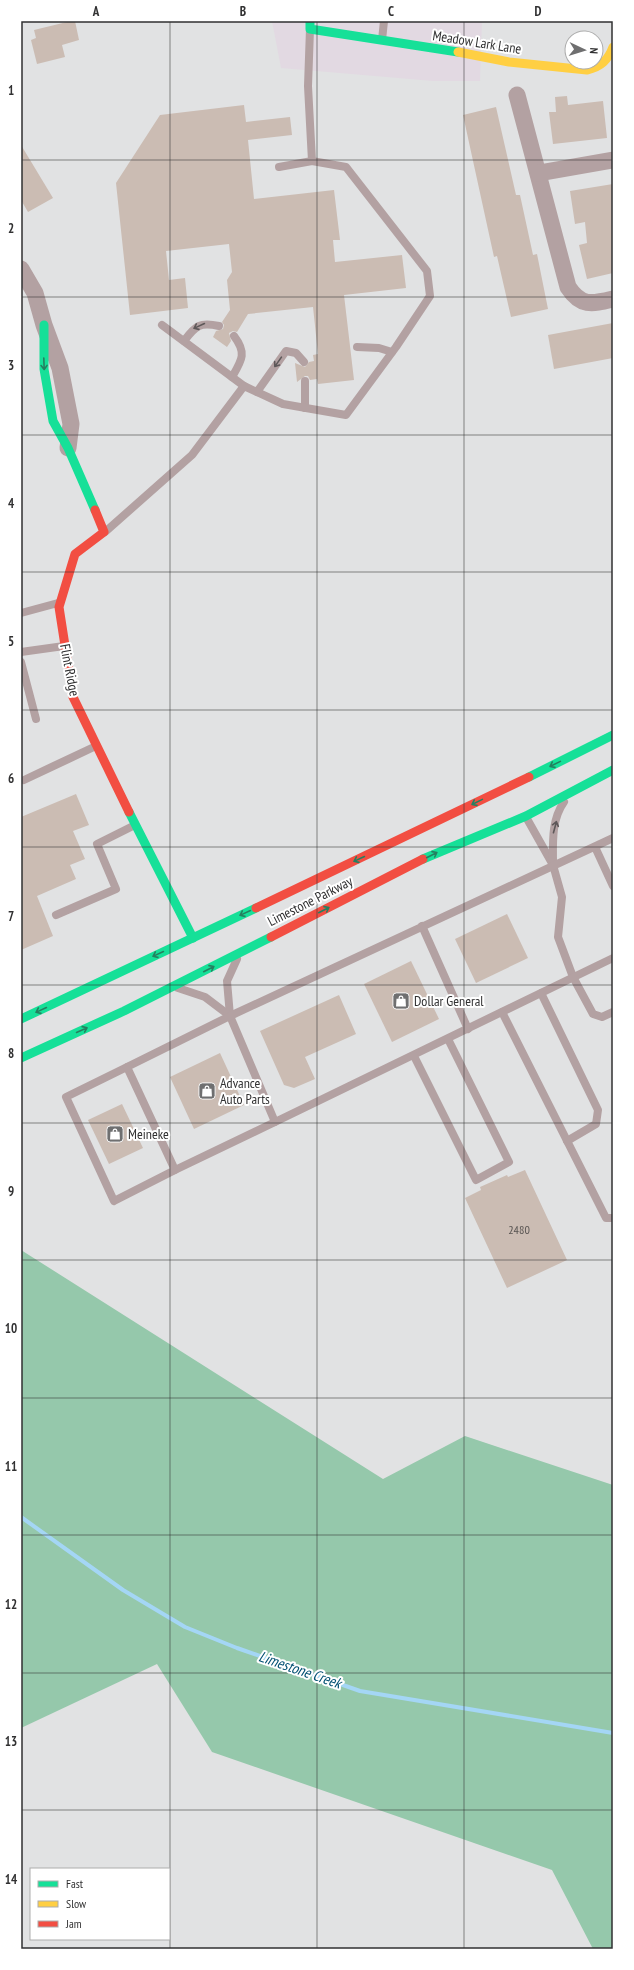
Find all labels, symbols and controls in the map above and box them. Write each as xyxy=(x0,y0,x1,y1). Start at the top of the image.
text: A xyxy=(92,3,100,20)
text: B xyxy=(240,3,246,20)
text: C xyxy=(388,3,394,20)
text: D xyxy=(535,3,542,20)
street label: Meadow Lark Lane xyxy=(431,26,523,58)
north arrow xyxy=(564,30,604,70)
text: N xyxy=(587,47,601,54)
text: 1 xyxy=(8,82,14,99)
text: 2 xyxy=(8,220,14,237)
one-way arrow xyxy=(193,323,205,330)
text: 3 xyxy=(8,357,14,374)
one-way arrow xyxy=(40,357,48,370)
one-way arrow xyxy=(274,357,282,368)
text: 4 xyxy=(8,495,15,512)
text: 5 xyxy=(8,633,14,650)
street label: Flint Ridge xyxy=(56,642,84,698)
one-way arrow xyxy=(550,761,562,768)
text: 6 xyxy=(8,770,14,787)
one-way arrow xyxy=(471,799,483,806)
one-way arrow xyxy=(552,820,559,833)
one-way arrow xyxy=(426,851,438,858)
one-way arrow xyxy=(354,856,366,863)
street label: Limestone Parkway xyxy=(264,872,356,930)
one-way arrow xyxy=(318,905,330,913)
text: 7 xyxy=(8,908,14,925)
one-way arrow xyxy=(240,910,252,917)
one-way arrow xyxy=(152,951,164,958)
one-way arrow xyxy=(202,964,214,972)
shop icon: Dollar General xyxy=(391,991,411,1011)
place label: Dollar General xyxy=(414,992,484,1010)
one-way arrow xyxy=(35,1007,47,1014)
one-way arrow xyxy=(76,1026,88,1034)
text: 8 xyxy=(8,1045,14,1062)
place label: Advance Auto Parts xyxy=(220,1074,270,1108)
shop icon: Advance Auto Parts xyxy=(197,1081,217,1101)
shop icon: Meineke xyxy=(105,1124,125,1144)
place label: Meineke xyxy=(128,1125,169,1143)
text: 9 xyxy=(8,1183,14,1200)
house number: 2480 xyxy=(508,1222,530,1237)
text: 10 xyxy=(5,1320,17,1337)
text: 11 xyxy=(5,1458,17,1475)
text: 12 xyxy=(5,1596,17,1613)
water label: Limestone Creek xyxy=(256,1647,346,1693)
text: 13 xyxy=(5,1733,17,1750)
legend xyxy=(30,1868,170,1940)
text: 14 xyxy=(5,1871,18,1888)
text: Fast xyxy=(66,1876,84,1891)
text: Slow xyxy=(66,1896,87,1911)
text: Jam xyxy=(65,1916,82,1931)

